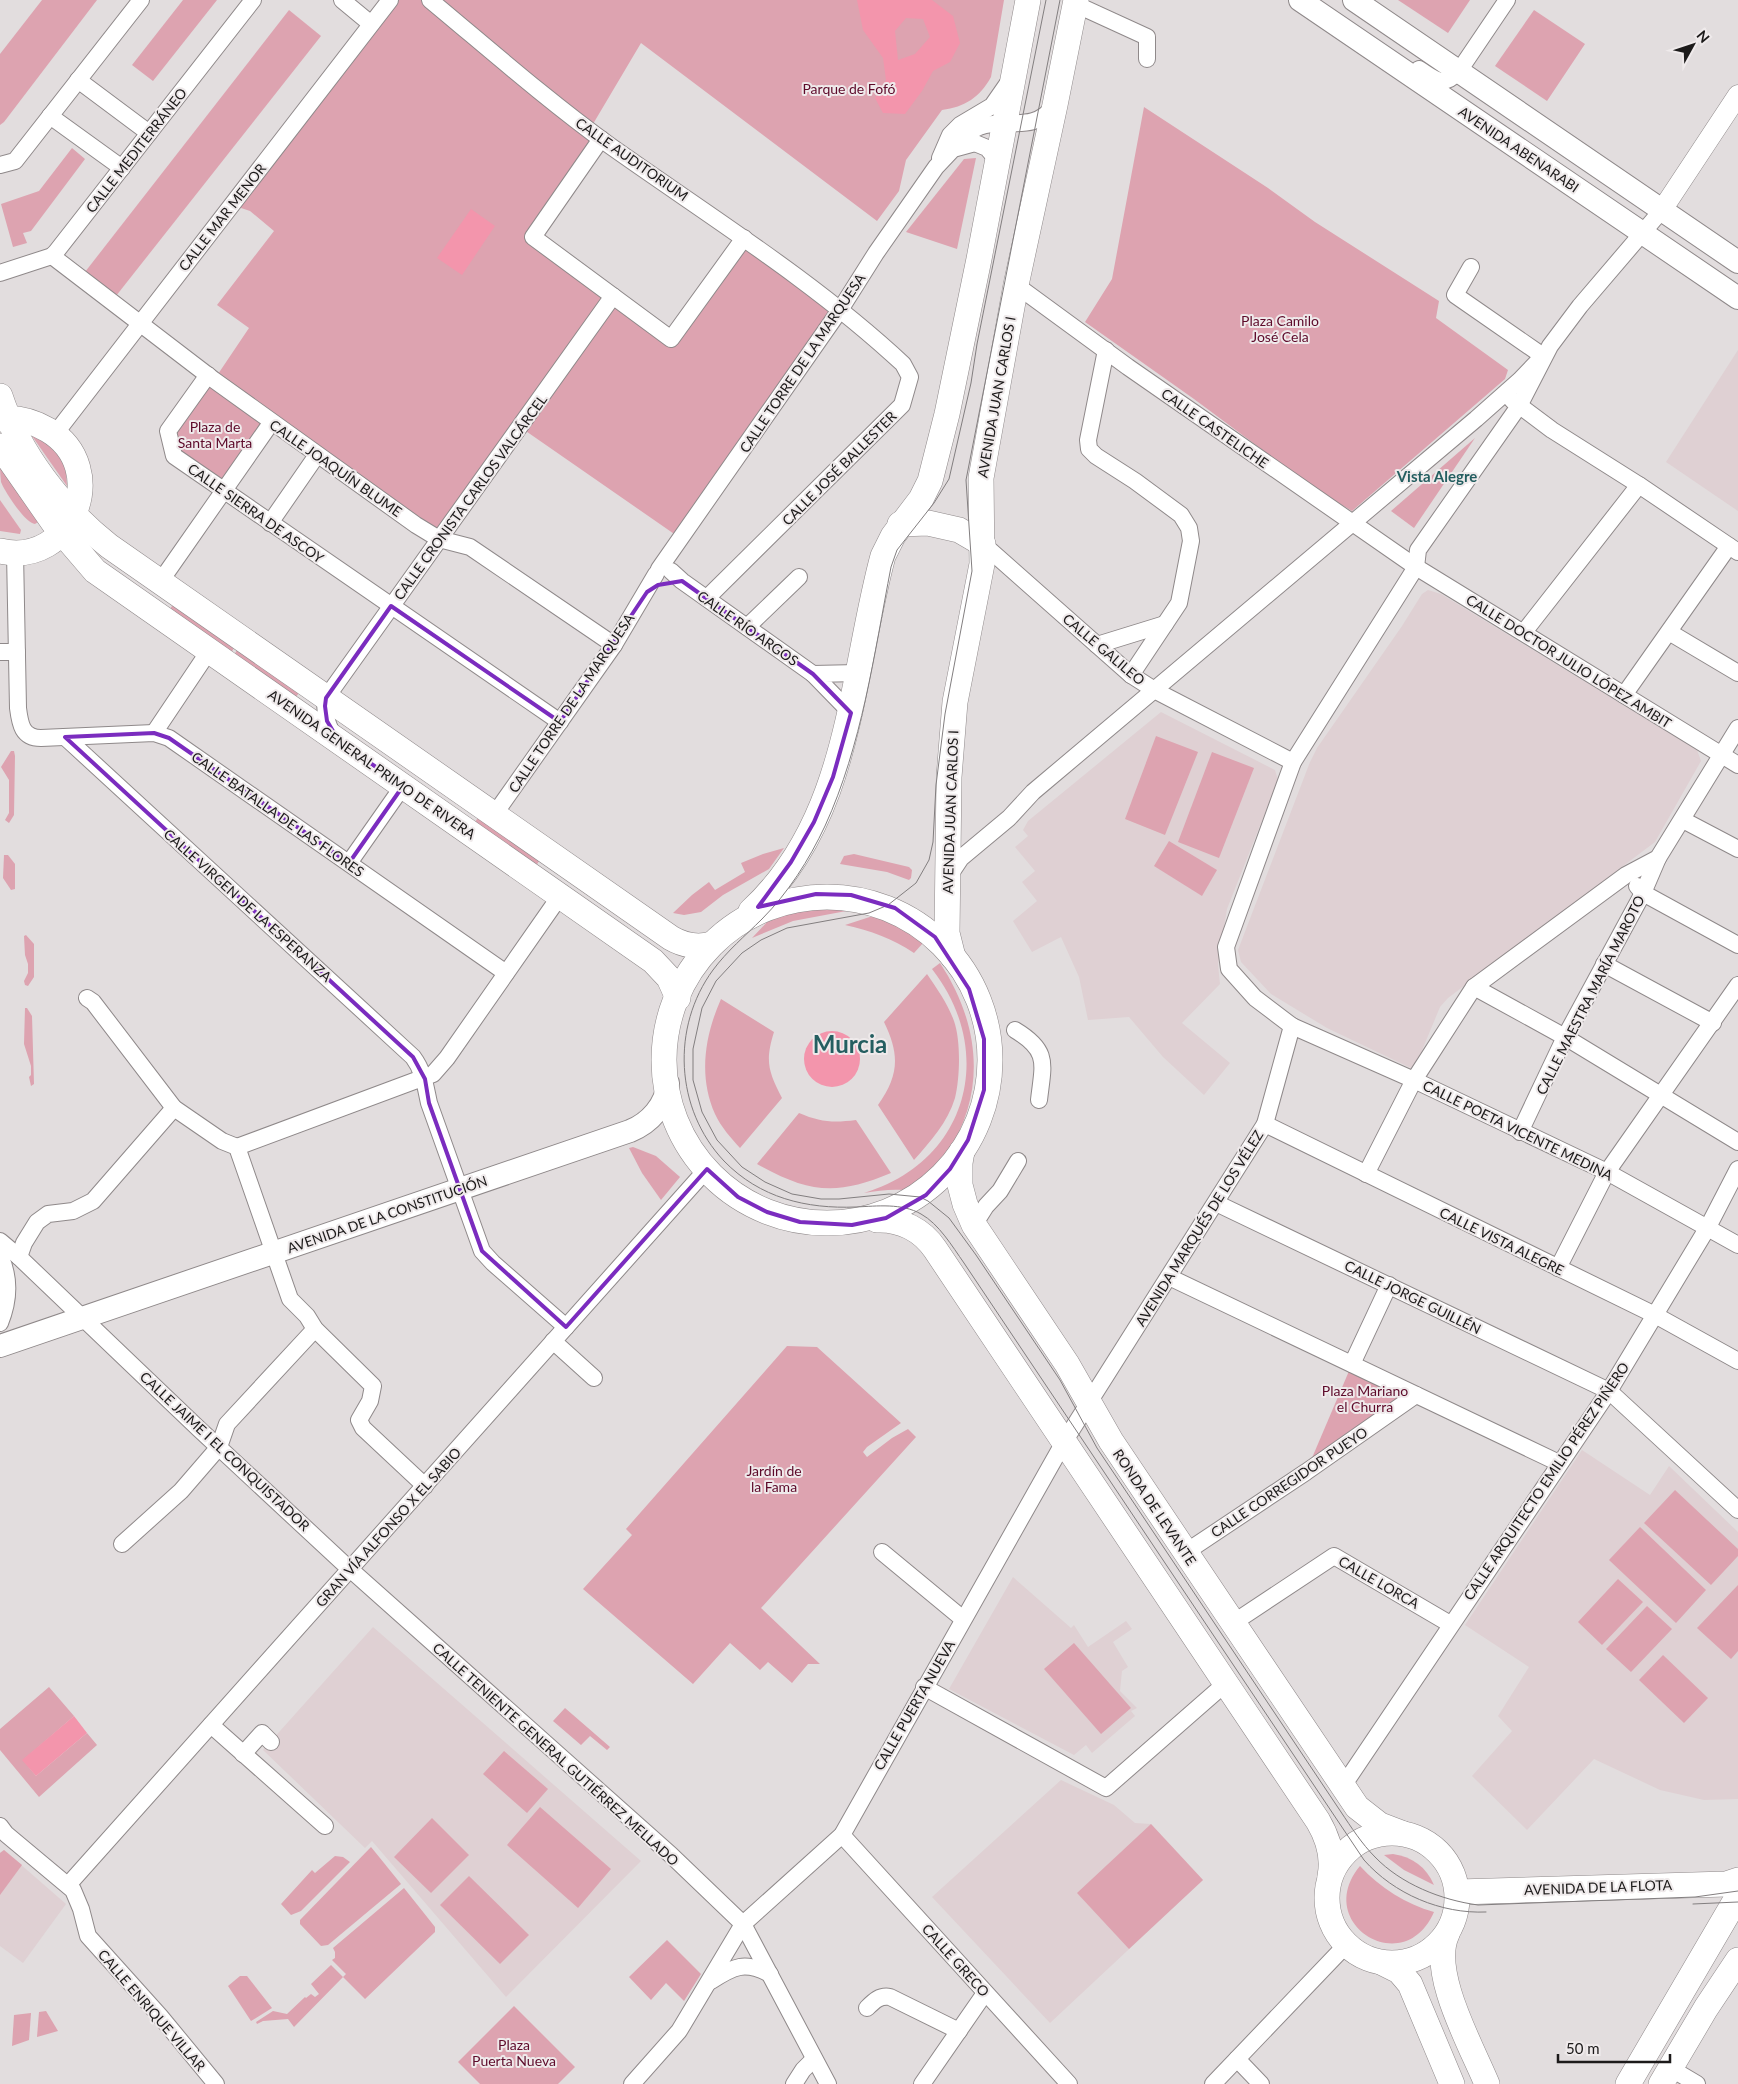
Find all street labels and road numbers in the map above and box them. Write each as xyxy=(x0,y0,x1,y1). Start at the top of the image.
street label: CALLE MEDITERRÁNEO xyxy=(82,84,190,216)
street label: AVENIDA ABENARABI xyxy=(1456,102,1582,196)
street label: CALLE AUDITORIUM xyxy=(572,114,692,204)
street label: CALLE MAR MENOR xyxy=(175,160,269,274)
street label: CALLE TORRE DE LA MARQUESA xyxy=(736,270,869,456)
street label: AVENIDA JUAN CARLOS I xyxy=(973,315,1019,479)
street label: CALLE CASTELICHE xyxy=(1158,385,1272,471)
street label: CALLE CRONISTA CARLOS VALCÁRCEL xyxy=(390,391,550,603)
street label: CALLE JOSÉ BALLESTER xyxy=(778,407,900,529)
street label: CALLE JOAQUÍN BLUME xyxy=(267,416,405,520)
street label: CALLE SIERRA DE ASCOY xyxy=(185,460,327,567)
street label: CALLE RÍO ARGOS xyxy=(694,587,802,669)
street label: CALLE DOCTOR JULIO LÓPEZ AMBIT xyxy=(1463,591,1675,732)
street label: CALLE TORRE DE LA MARQUESA xyxy=(505,610,638,796)
street label: CALLE GALILEO xyxy=(1060,610,1148,688)
street label: AVENIDA GENERAL PRIMO DE RIVERA xyxy=(265,686,479,843)
street label: AVENIDA JUAN CARLOS I xyxy=(939,730,961,894)
street label: CALLE BATALLA DE LAS FLORES xyxy=(189,748,367,880)
street label: CALLE VIRGEN DE LA ESPERANZA xyxy=(161,825,336,985)
street label: CALLE MAESTRA MARÍA MAROTO xyxy=(1532,893,1648,1097)
street label: CALLE POETA VICENTE MEDINA xyxy=(1420,1076,1616,1184)
street label: AVENIDA MARQUÉS DE LOS VÉLEZ xyxy=(1131,1127,1267,1329)
street label: AVENIDA DE LA CONSTITUCIÓN xyxy=(285,1172,489,1256)
street label: CALLE VISTA ALEGRE xyxy=(1437,1203,1567,1279)
street label: CALLE JORGE GUILLÉN xyxy=(1342,1257,1484,1337)
street label: CALLE ARQUITECTO EMILIO PÉREZ PIÑERO xyxy=(1460,1359,1632,1603)
street label: CALLE JAIME I EL CONQUISTADOR xyxy=(137,1368,314,1534)
street label: CALLE CORREGIDOR PUEYO xyxy=(1207,1423,1371,1541)
street label: GRAN VÍA ALFONSO X EL SABIO xyxy=(312,1444,464,1610)
street label: RONDA DE LEVANTE xyxy=(1110,1446,1200,1568)
street label: CALLE LORCA xyxy=(1336,1552,1423,1612)
street label: CALLE PUERTA NUEVA xyxy=(870,1637,958,1773)
street label: CALLE TENIENTE GENERAL GUTIÉRREZ MELLADO xyxy=(430,1639,682,1869)
street label: AVENIDA DE LA FLOTA xyxy=(1524,1876,1673,1898)
street label: CALLE GRECO xyxy=(919,1920,993,2000)
street label: CALLE ENRIQUE VILLAR xyxy=(95,1946,209,2074)

